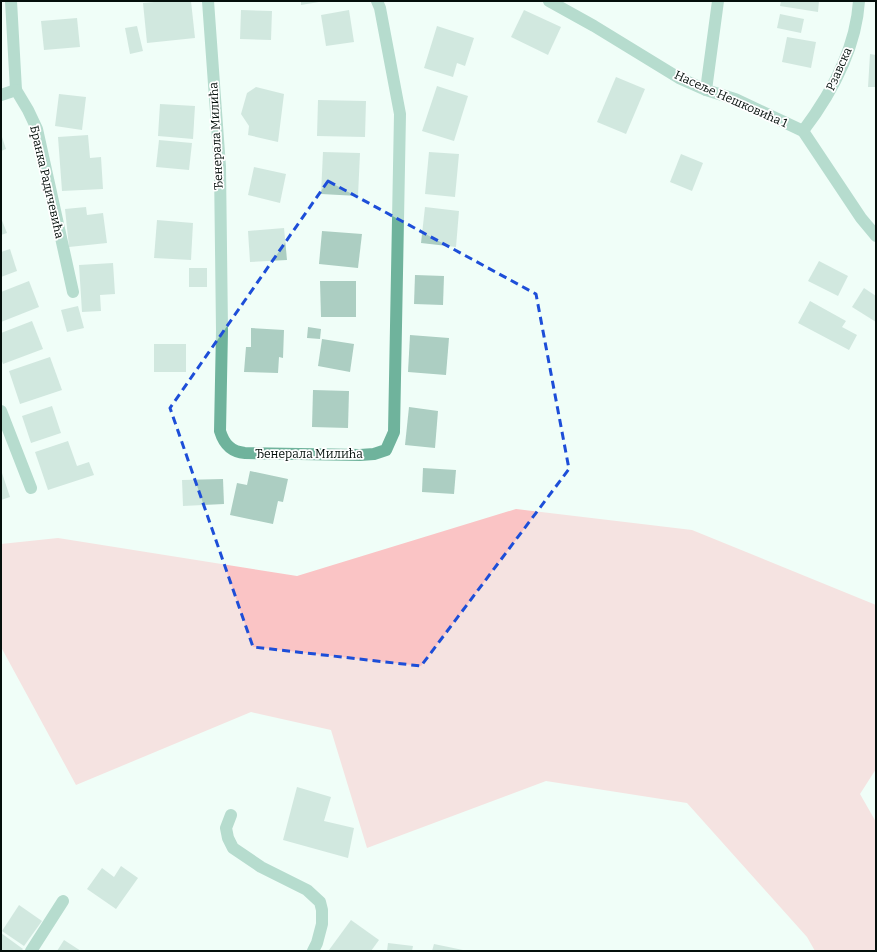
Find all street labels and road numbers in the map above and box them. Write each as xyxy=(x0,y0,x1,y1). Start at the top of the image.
street label: Рзавска xyxy=(823,45,855,93)
street label: Насеље Нешковића 1 xyxy=(672,68,790,130)
street label: Ђенерала Милића xyxy=(206,81,226,190)
street label: Бранка Радичевића xyxy=(27,124,67,240)
street label: Ђенерала Милића xyxy=(255,447,363,461)

